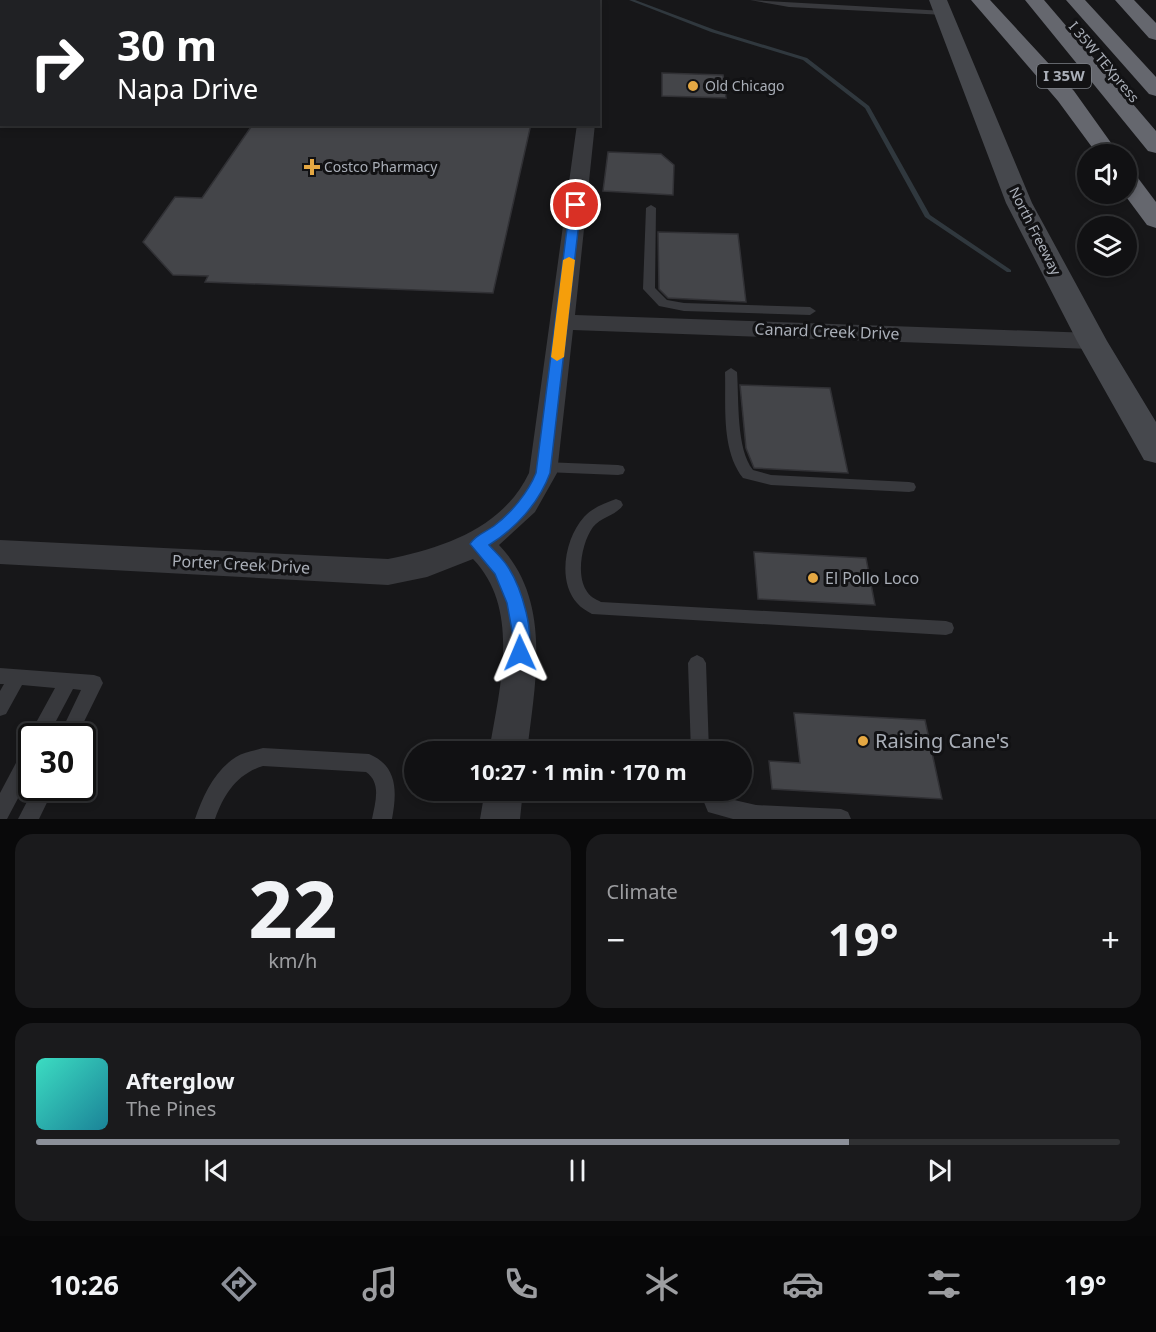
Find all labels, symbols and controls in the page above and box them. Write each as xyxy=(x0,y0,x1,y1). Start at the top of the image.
text: 30 m xyxy=(117,16,217,73)
street label: I 35W TEXpress xyxy=(1065,18,1143,106)
icon: right xyxy=(18,24,96,102)
road number: I 35W xyxy=(1037,64,1091,88)
text: Napa Drive xyxy=(117,70,258,107)
place label: Old Chicago xyxy=(705,76,785,95)
marker: Old Chicago xyxy=(686,79,700,93)
map controls xyxy=(1077,144,1137,276)
button: sound xyxy=(1077,144,1137,204)
place label: Costco Pharmacy xyxy=(324,157,438,176)
marker: Costco Pharmacy xyxy=(305,160,319,174)
pin xyxy=(550,179,601,230)
street label: North Freeway xyxy=(1005,183,1066,279)
icon: arrive xyxy=(559,188,592,221)
button: layers xyxy=(1077,216,1137,276)
street label: Canard Creek Drive xyxy=(754,317,900,345)
street label: Porter Creek Drive xyxy=(171,549,311,579)
place label: El Pollo Loco xyxy=(825,567,919,589)
marker: El Pollo Loco xyxy=(806,571,820,585)
position arrow xyxy=(488,621,552,685)
speed limit sign: 30 xyxy=(18,723,96,801)
place label: Raising Cane's xyxy=(875,727,1009,754)
marker: Raising Cane's xyxy=(856,734,870,748)
text: 10:27 · 1 min · 170 m xyxy=(469,756,687,786)
text: 22 xyxy=(248,855,337,961)
text: Climate xyxy=(607,878,678,905)
text: 19° xyxy=(828,908,899,969)
text: − xyxy=(607,917,625,962)
text: + xyxy=(1101,917,1120,962)
text: km/h xyxy=(268,947,317,974)
text: Afterglow xyxy=(126,1065,235,1095)
text: The Pines xyxy=(126,1095,216,1122)
icon: previous xyxy=(200,1154,233,1187)
icon: pause xyxy=(561,1154,594,1187)
icon: next xyxy=(923,1154,956,1187)
icon: directions xyxy=(218,1263,260,1305)
icon: music xyxy=(359,1263,401,1305)
icon: phone xyxy=(500,1263,542,1305)
icon: climate xyxy=(641,1263,683,1305)
icon: car xyxy=(782,1263,824,1305)
icon: filters xyxy=(923,1263,965,1305)
text: 10:26 xyxy=(50,1266,119,1303)
text: 19° xyxy=(1064,1266,1106,1303)

